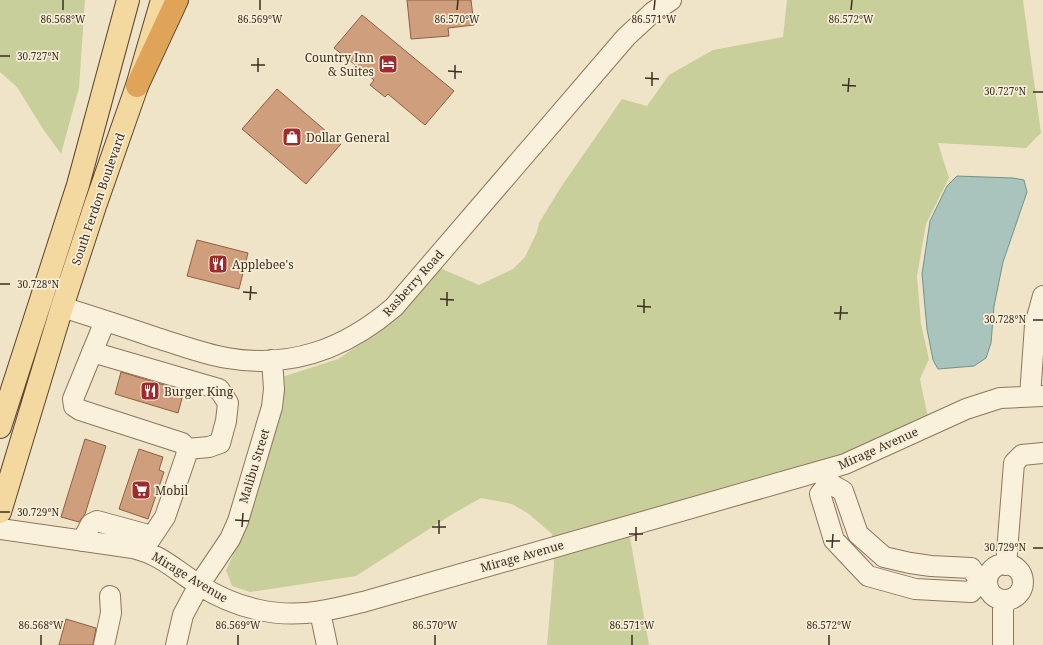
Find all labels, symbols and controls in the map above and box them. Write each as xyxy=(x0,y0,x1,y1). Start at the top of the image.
text: 86.568°W xyxy=(41,12,86,26)
text: 86.569°W xyxy=(238,12,283,26)
text: 86.570°W xyxy=(435,12,480,26)
text: 86.571°W xyxy=(632,12,677,26)
text: 86.572°W xyxy=(829,12,874,26)
text: 30.727°N xyxy=(17,49,59,63)
place label: Country Inn & Suites xyxy=(305,49,374,80)
hotel icon: Country Inn & Suites xyxy=(377,53,399,75)
text: 30.727°N xyxy=(984,84,1026,98)
shop icon: Dollar General xyxy=(281,126,303,148)
place label: Dollar General xyxy=(306,129,390,146)
street label: South Ferdon Boulevard xyxy=(67,130,129,268)
street label: Rasberry Road xyxy=(379,246,448,320)
restaurant icon: Applebee's xyxy=(207,253,229,275)
place label: Applebee's xyxy=(232,256,294,273)
text: 30.728°N xyxy=(17,277,59,291)
text: 30.728°N xyxy=(984,312,1026,326)
restaurant icon: Burger King xyxy=(139,380,161,402)
place label: Burger King xyxy=(164,383,234,400)
street label: Mirage Avenue xyxy=(835,423,921,473)
street label: Malibu Street xyxy=(235,427,273,505)
supermarket icon: Mobil xyxy=(130,479,152,501)
place label: Mobil xyxy=(155,482,188,499)
text: 30.729°N xyxy=(17,505,59,519)
street label: Mirage Avenue xyxy=(478,536,566,576)
text: 30.729°N xyxy=(984,540,1026,554)
street label: Mirage Avenue xyxy=(149,548,231,606)
text: 86.568°W xyxy=(19,618,64,632)
text: 86.569°W xyxy=(216,618,261,632)
text: 86.570°W xyxy=(413,618,458,632)
text: 86.571°W xyxy=(610,618,655,632)
text: 86.572°W xyxy=(807,618,852,632)

